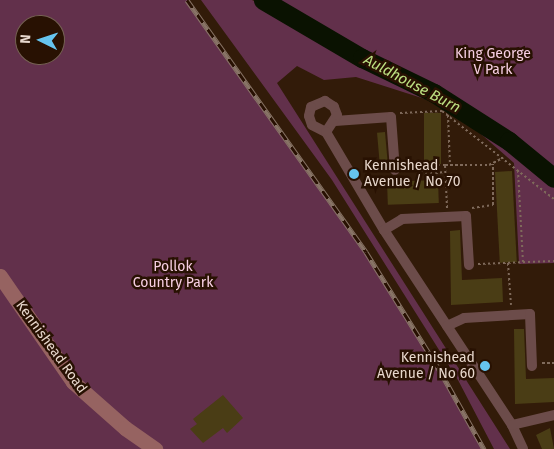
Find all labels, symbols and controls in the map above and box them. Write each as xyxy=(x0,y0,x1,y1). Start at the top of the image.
north arrow xyxy=(15,15,65,65)
text: N xyxy=(17,34,34,44)
park label: King George V Park xyxy=(455,46,531,78)
water label: Auldhouse Burn xyxy=(361,51,463,117)
place label: Kennishead Avenue / No 70 xyxy=(364,158,460,190)
marker: Kennishead Avenue / No 70 xyxy=(348,168,360,180)
park label: Pollok Country Park xyxy=(133,259,213,292)
street label: Kennishead Road xyxy=(12,297,90,397)
place label: Kennishead Avenue / No 60 xyxy=(377,350,475,382)
marker: Kennishead Avenue / No 60 xyxy=(479,360,491,372)

